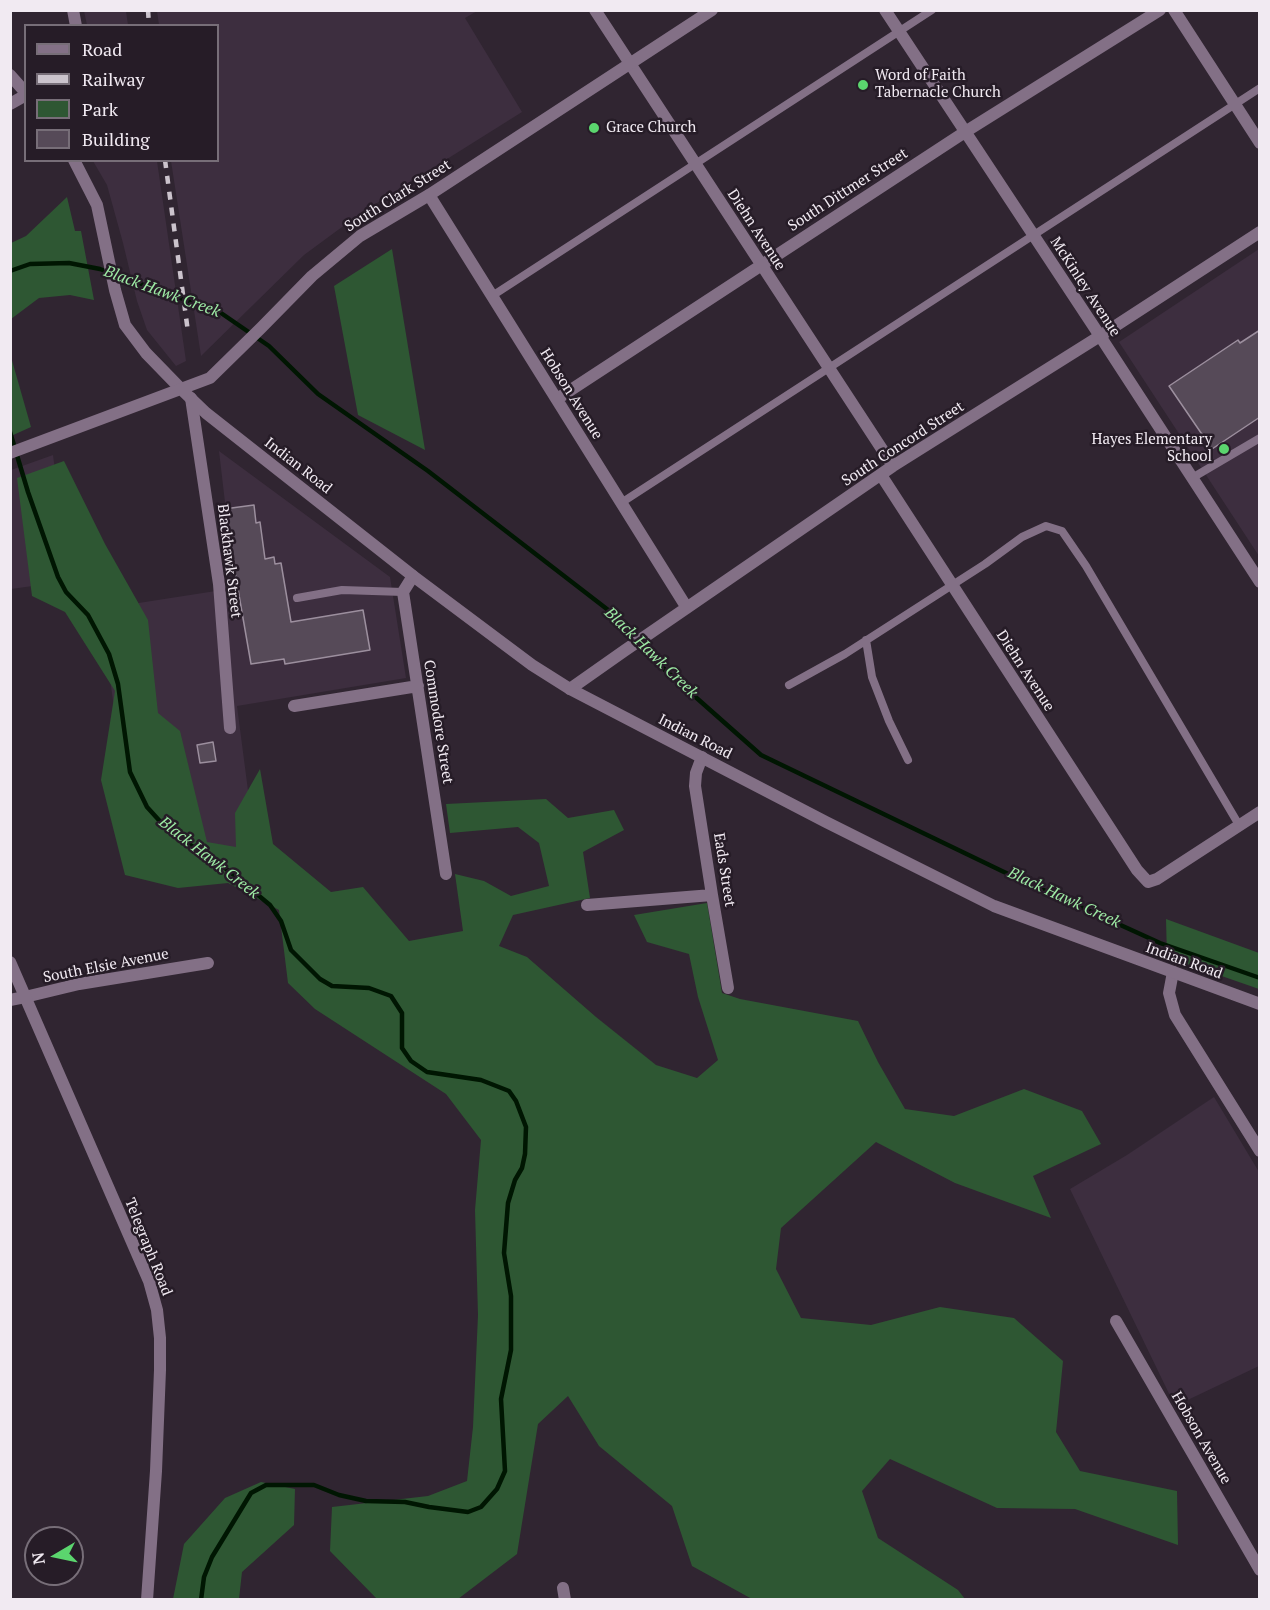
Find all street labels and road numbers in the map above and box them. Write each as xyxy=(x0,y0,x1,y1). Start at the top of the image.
street label: South Dittmer Street xyxy=(785,145,911,235)
street label: South Clark Street xyxy=(342,156,454,236)
street label: Diehn Avenue xyxy=(723,186,789,274)
street label: McKinley Avenue xyxy=(1046,234,1124,340)
street label: Hobson Avenue xyxy=(536,345,606,443)
street label: South Concord Street xyxy=(838,398,968,490)
street label: Indian Road xyxy=(261,434,335,498)
street label: Blackhawk Street xyxy=(213,503,245,619)
street label: Diehn Avenue xyxy=(992,627,1058,715)
street label: Commodore Street xyxy=(419,659,457,785)
street label: Indian Road xyxy=(655,711,735,763)
street label: Eads Street xyxy=(709,832,739,908)
street label: Indian Road xyxy=(1143,939,1225,983)
street label: South Elsie Avenue xyxy=(42,945,170,987)
street label: Telegraph Road xyxy=(120,1196,176,1298)
street label: Hobson Avenue xyxy=(1167,1389,1235,1487)

